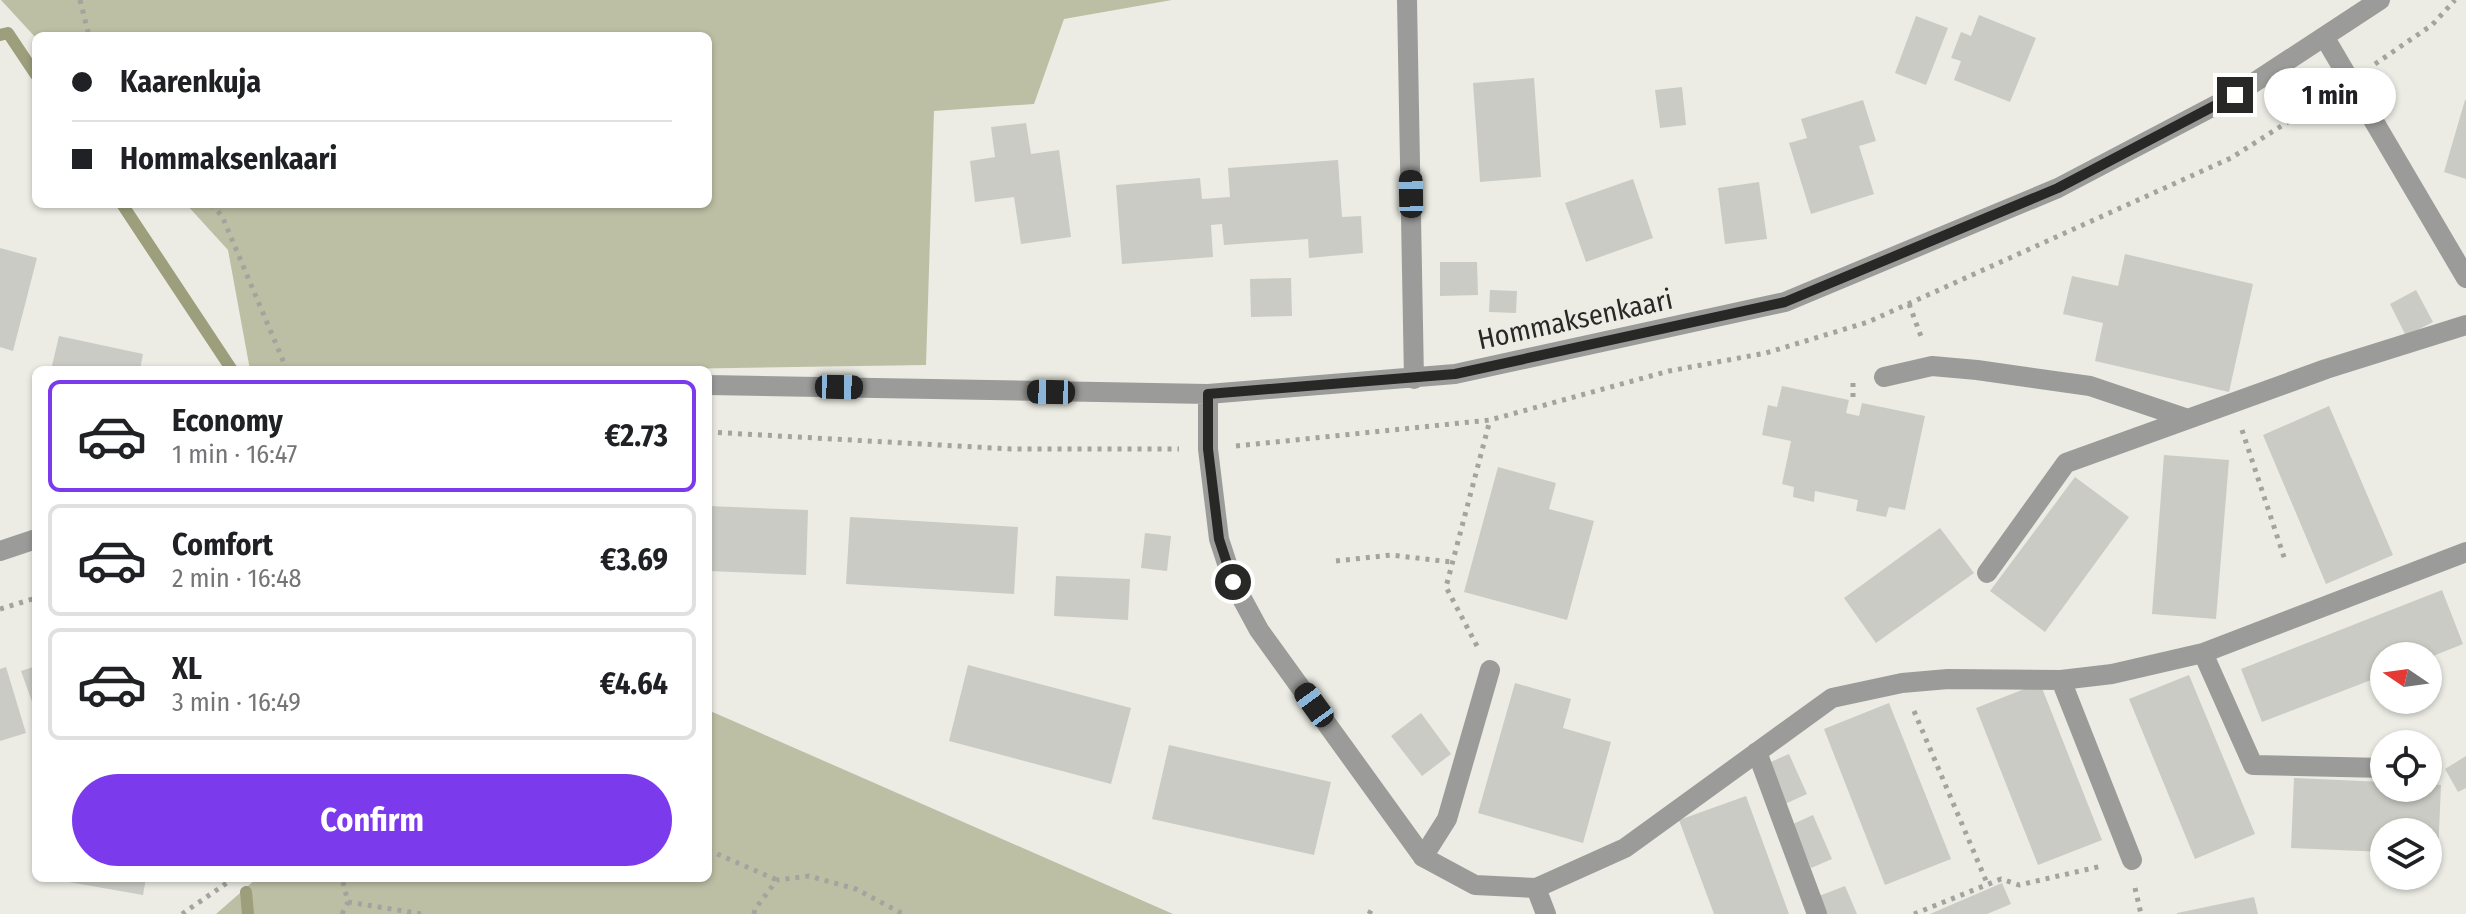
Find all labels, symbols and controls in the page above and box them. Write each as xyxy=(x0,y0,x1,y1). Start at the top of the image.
text: Kaarenkuja xyxy=(120,64,261,100)
callout: 1 min xyxy=(2263,67,2395,123)
route end xyxy=(2217,77,2253,113)
text: 1 min xyxy=(2302,80,2358,111)
text: Hommaksenkaari xyxy=(120,141,337,177)
car xyxy=(1399,170,1423,218)
street label: Hommaksenkaari xyxy=(1474,283,1676,356)
car xyxy=(815,375,863,399)
car xyxy=(1027,380,1075,404)
icon: car xyxy=(76,400,148,472)
text: Economy xyxy=(172,403,283,439)
text: €2.73 xyxy=(605,418,668,454)
text: 1 min · 16:47 xyxy=(172,439,297,470)
icon: car xyxy=(76,524,148,596)
text: Comfort xyxy=(172,527,273,563)
text: €3.69 xyxy=(600,542,668,578)
text: 2 min · 16:48 xyxy=(172,563,302,594)
route start xyxy=(1215,564,1251,600)
north arrow xyxy=(2370,642,2442,714)
map controls xyxy=(2370,642,2442,890)
icon: car xyxy=(76,648,148,720)
text: XL xyxy=(172,651,202,687)
text: €4.64 xyxy=(600,666,668,702)
car xyxy=(1290,679,1338,731)
text: 3 min · 16:49 xyxy=(172,687,301,718)
button: locate xyxy=(2370,730,2442,802)
button: Confirm xyxy=(72,774,672,866)
button: layers xyxy=(2370,818,2442,890)

